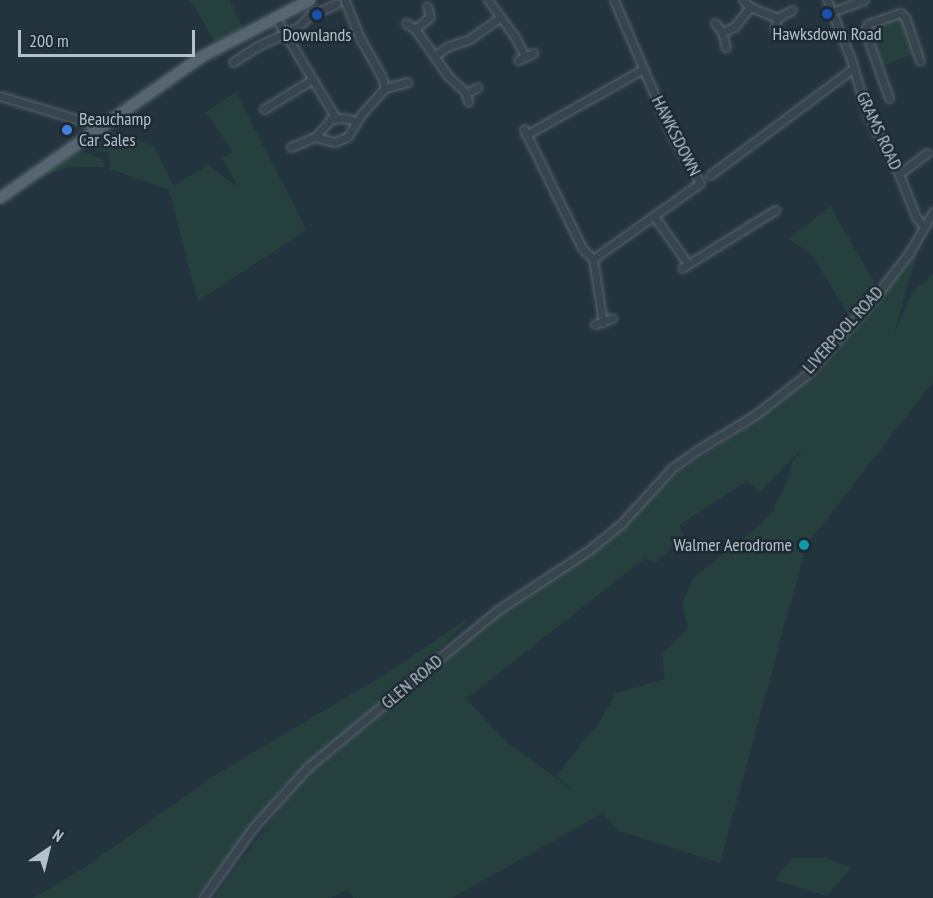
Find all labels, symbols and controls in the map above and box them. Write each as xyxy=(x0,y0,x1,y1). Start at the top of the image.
marker: Hawksdown Road xyxy=(820,7,834,21)
marker: Downlands xyxy=(310,8,324,22)
scale bar xyxy=(21,18,198,56)
place label: Hawksdown Road xyxy=(773,23,881,45)
place label: Downlands xyxy=(283,24,351,46)
text: 200 m xyxy=(29,29,69,52)
street label: GRAMS ROAD xyxy=(851,88,907,174)
street label: HAWKSDOWN xyxy=(647,92,705,180)
place label: Beauchamp Car Sales xyxy=(79,109,151,152)
marker: Beauchamp Car Sales xyxy=(60,123,74,137)
street label: LIVERPOOL ROAD xyxy=(798,282,888,378)
place label: Walmer Aerodrome xyxy=(673,534,792,556)
marker: Walmer Aerodrome xyxy=(797,538,811,552)
street label: GLEN ROAD xyxy=(377,650,447,714)
north arrow xyxy=(18,820,78,880)
text: N xyxy=(49,825,68,846)

